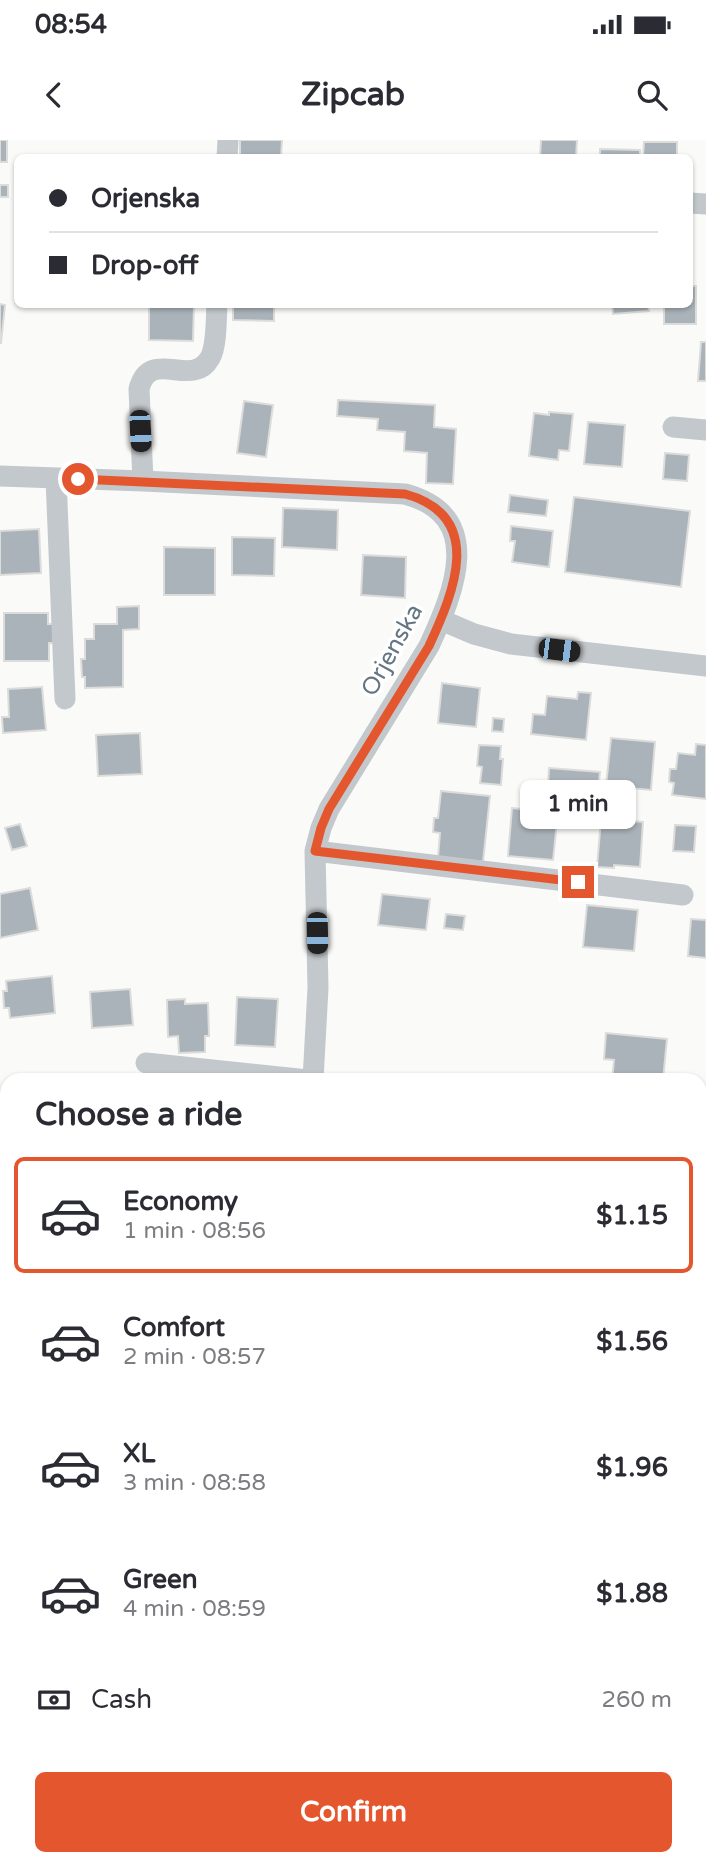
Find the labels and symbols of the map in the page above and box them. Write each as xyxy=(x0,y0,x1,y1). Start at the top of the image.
car xyxy=(129,409,152,453)
route start xyxy=(62,463,94,495)
street label: Orjenska xyxy=(355,599,429,701)
car xyxy=(537,637,582,663)
callout: 1 min xyxy=(520,780,636,830)
route end xyxy=(562,866,594,898)
car xyxy=(307,912,328,954)

